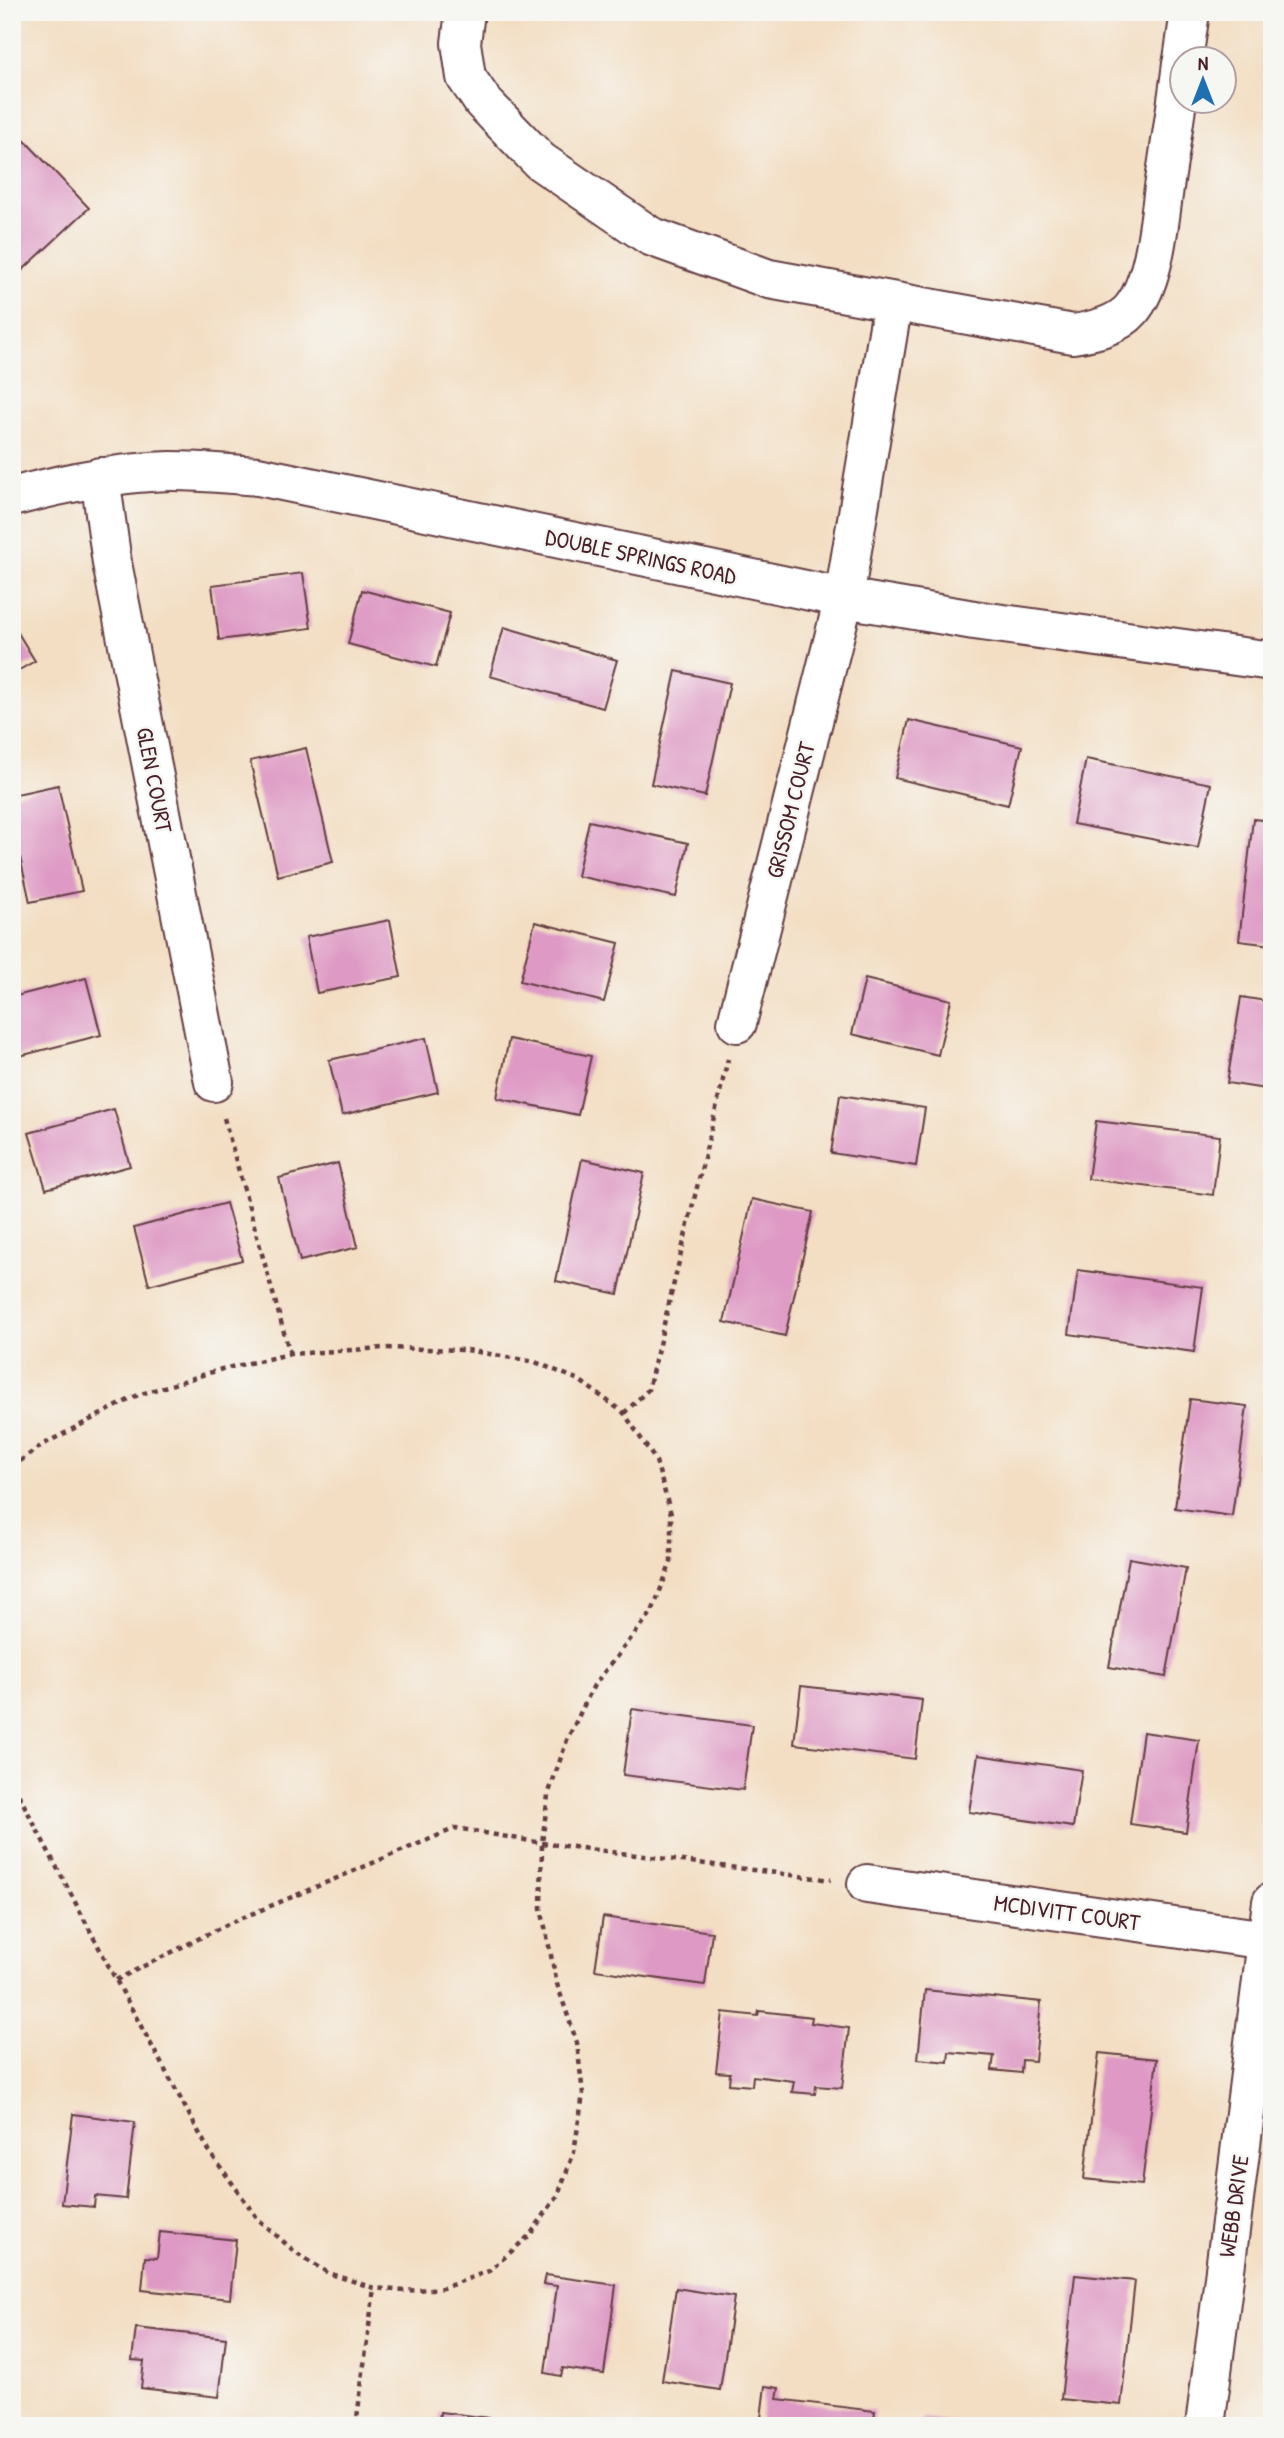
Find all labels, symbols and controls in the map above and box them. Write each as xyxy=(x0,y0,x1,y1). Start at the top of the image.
north arrow xyxy=(1168,46,1238,116)
text: N xyxy=(1198,50,1208,76)
street label: DOUBLE SPRINGS ROAD xyxy=(543,521,739,591)
street label: GLEN COURT xyxy=(130,725,180,835)
street label: GRISSOM COURT xyxy=(758,739,822,881)
street label: MCDIVITT COURT xyxy=(992,1886,1142,1938)
street label: WEBB DRIVE xyxy=(1210,2153,1256,2259)

